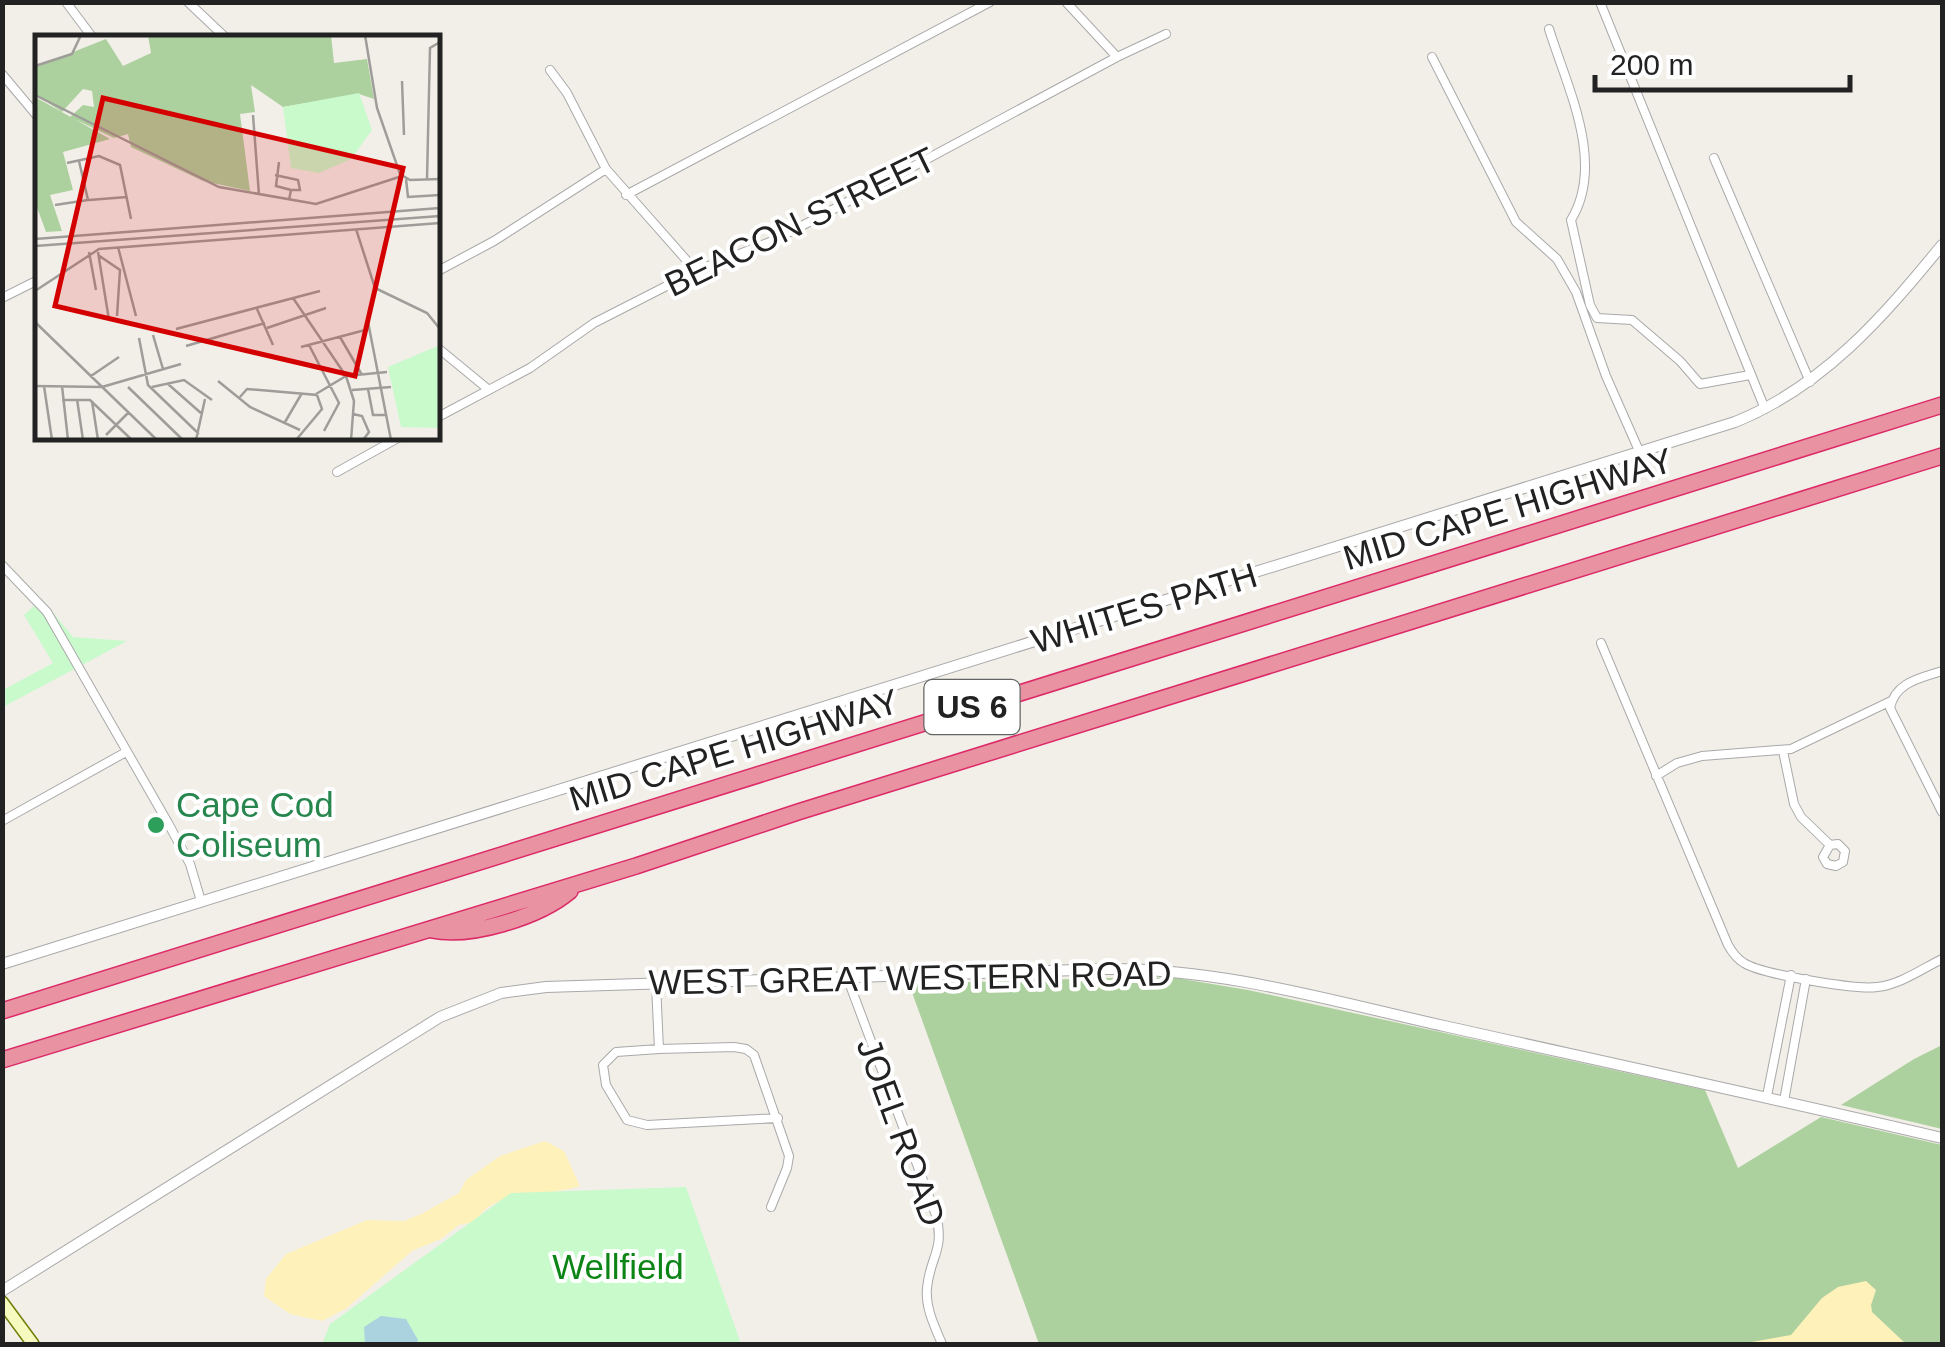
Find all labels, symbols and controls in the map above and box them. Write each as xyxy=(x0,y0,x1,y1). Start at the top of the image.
scale bar xyxy=(1595,30,1850,92)
inset map xyxy=(35,35,440,440)
text: 200 m xyxy=(1610,48,1693,81)
street label: BEACON STREET xyxy=(658,139,941,304)
street label: MID CAPE HIGHWAY xyxy=(1339,440,1677,577)
street label: WHITES PATH xyxy=(1026,555,1261,660)
road number: US 6 xyxy=(924,680,1020,734)
street label: MID CAPE HIGHWAY xyxy=(565,681,903,818)
place label: Cape Cod Coliseum xyxy=(176,785,334,864)
marker: Cape Cod Coliseum xyxy=(145,814,167,836)
street label: WEST GREAT WESTERN ROAD xyxy=(648,953,1172,1002)
street label: JOEL ROAD xyxy=(849,1033,953,1231)
park label: Wellfield xyxy=(552,1247,684,1286)

